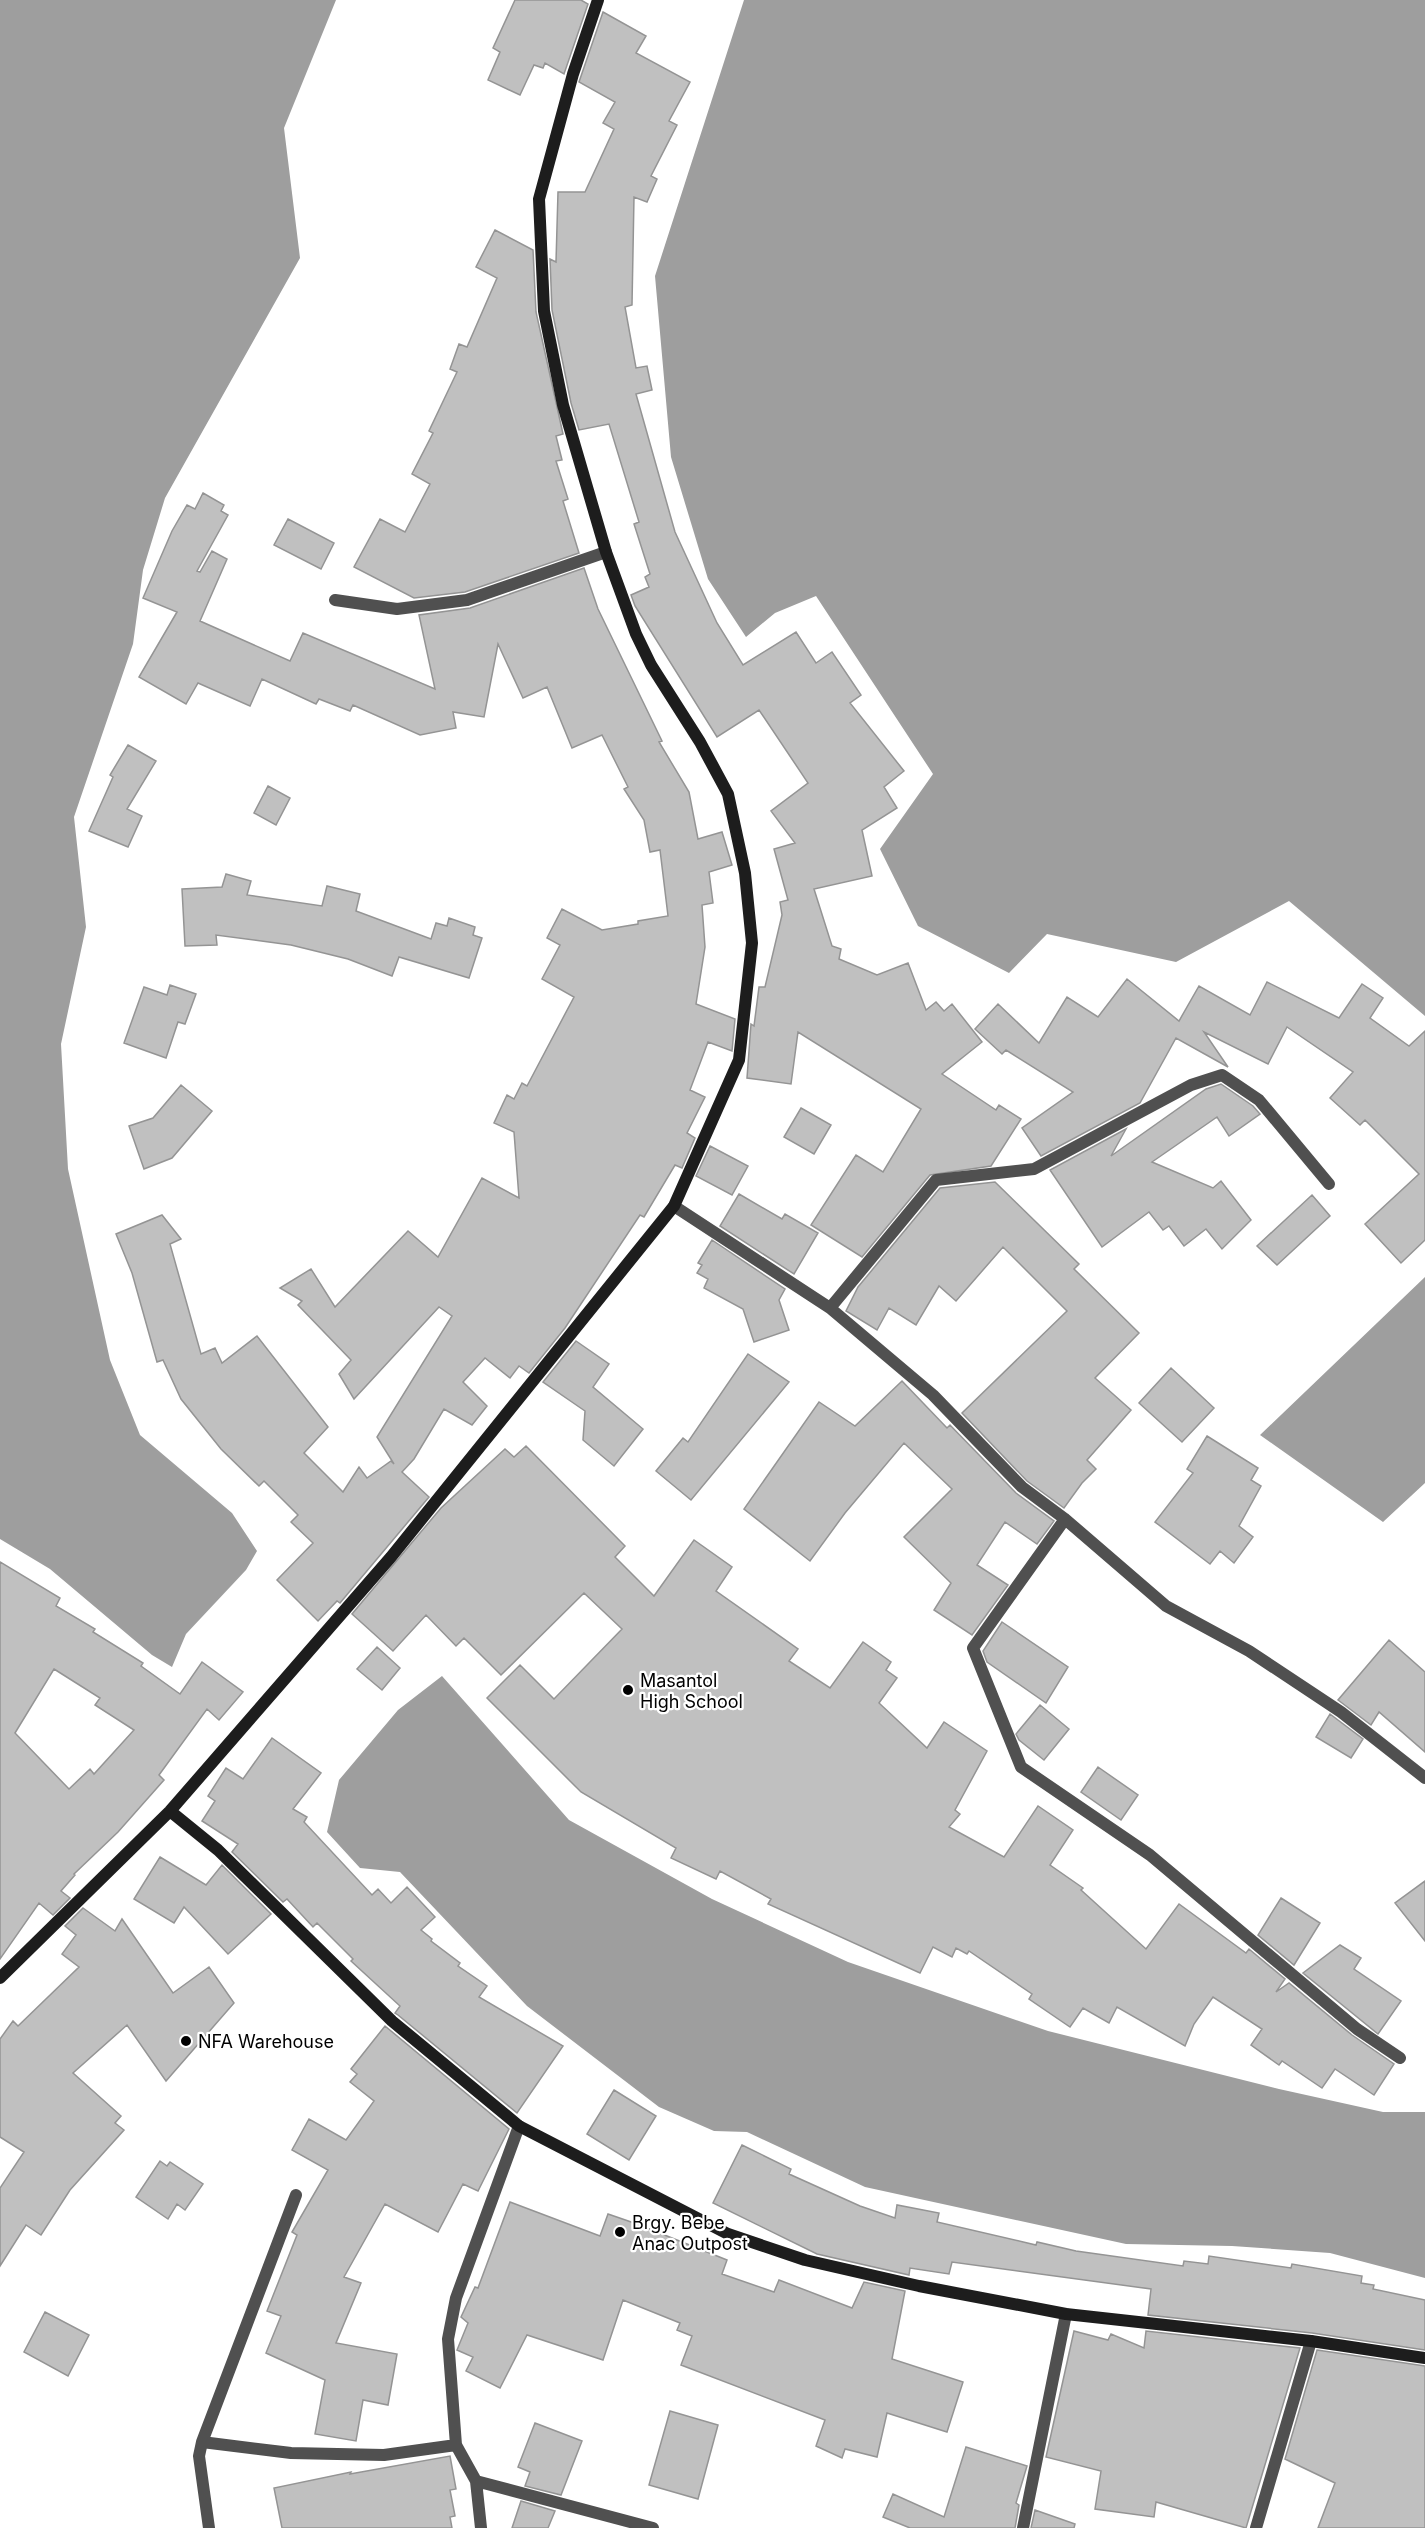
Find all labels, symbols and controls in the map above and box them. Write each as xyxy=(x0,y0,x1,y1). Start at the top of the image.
place label: Masantol High School xyxy=(640,1670,743,1712)
marker: Masantol High School xyxy=(621,1683,635,1697)
place label: NFA Warehouse xyxy=(198,2031,334,2052)
marker: NFA Warehouse xyxy=(179,2034,193,2048)
place label: Brgy. Bebe Anac Outpost xyxy=(632,2212,748,2254)
marker: Brgy. Bebe Anac Outpost xyxy=(613,2225,627,2239)

